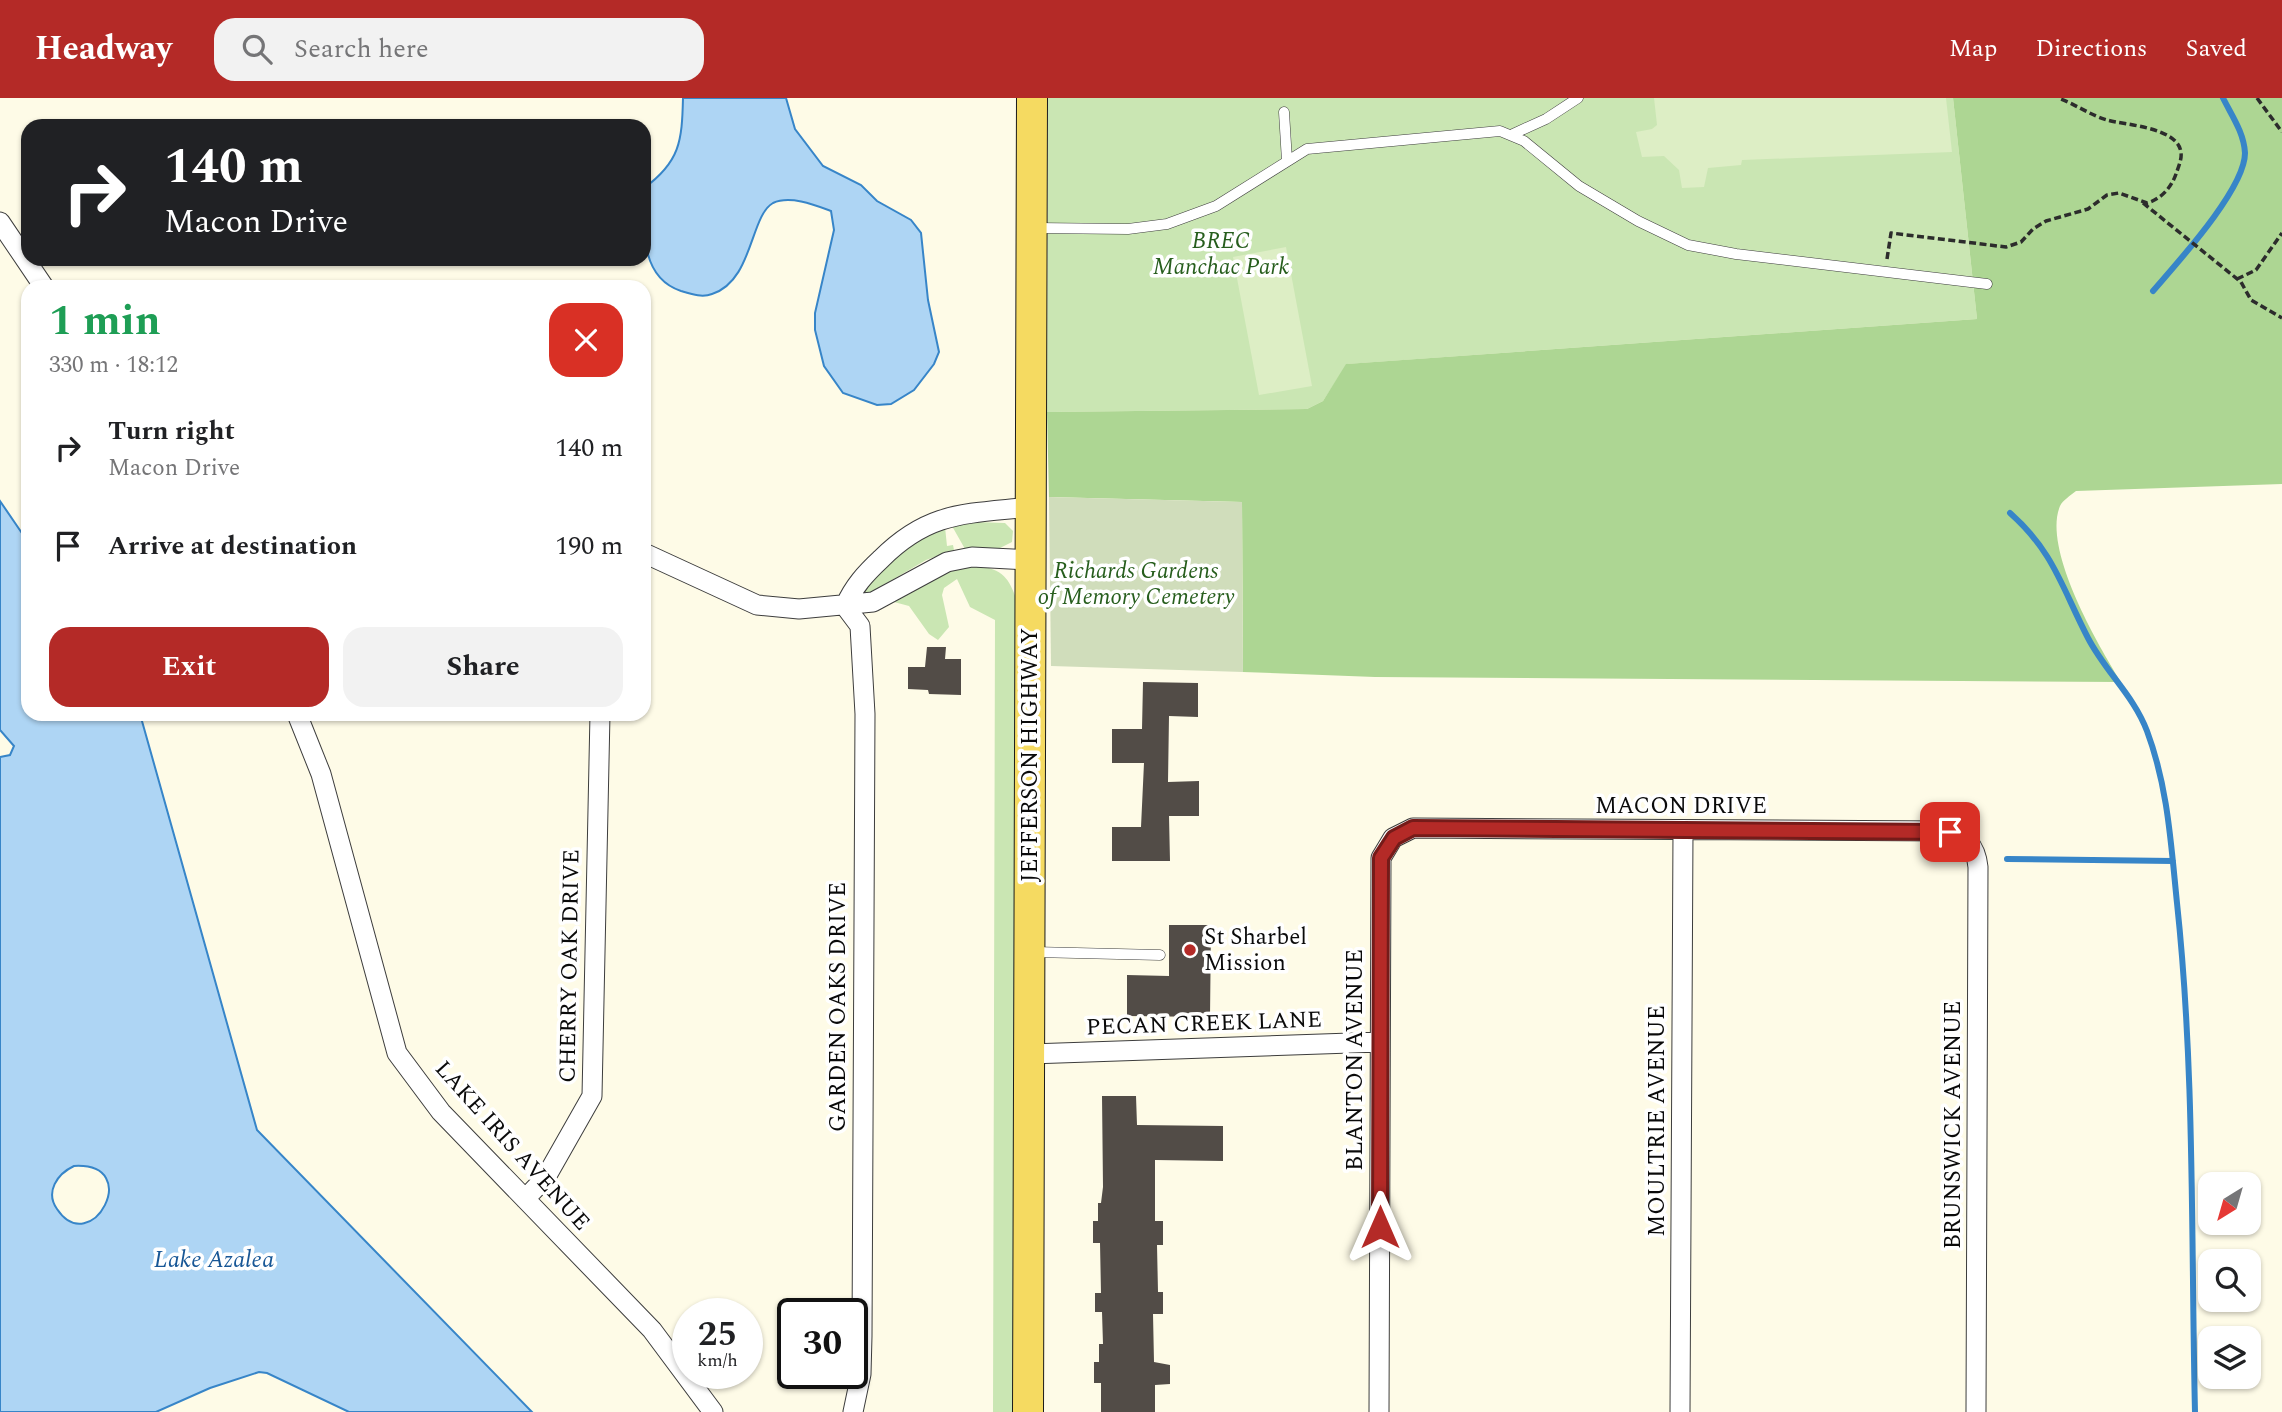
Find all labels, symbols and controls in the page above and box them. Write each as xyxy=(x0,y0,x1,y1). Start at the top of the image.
search box xyxy=(214,18,704,81)
text: Headway xyxy=(35,24,172,74)
text: Search here xyxy=(294,29,429,69)
icon: search xyxy=(238,30,276,68)
text: Map xyxy=(1949,31,1997,67)
text: Directions xyxy=(2035,31,2147,67)
text: Saved xyxy=(2185,31,2247,67)
text: 140 m xyxy=(164,130,303,205)
icon: right xyxy=(49,147,140,238)
text: Macon Drive xyxy=(164,198,348,247)
park label: BREC Manchac Park xyxy=(1153,224,1289,285)
text: 1 min xyxy=(49,290,161,353)
button: close xyxy=(549,303,623,377)
text: 330 m · 18:12 xyxy=(49,348,178,383)
text: Turn right xyxy=(108,411,235,451)
text: 140 m xyxy=(555,428,623,468)
icon: right xyxy=(49,429,87,467)
text: Macon Drive xyxy=(108,451,240,486)
text: Arrive at destination xyxy=(108,526,357,566)
text: 190 m xyxy=(555,526,623,566)
icon: arrive xyxy=(49,527,87,565)
park label: Richards Gardens of Memory Cemetery xyxy=(1037,554,1235,615)
button: Exit xyxy=(49,627,329,707)
button: Share xyxy=(343,627,623,707)
street label: JEFFERSON HIGHWAY xyxy=(1013,628,1048,882)
street label: MACON DRIVE xyxy=(1595,789,1767,824)
pin xyxy=(1920,802,1980,862)
icon: arrive xyxy=(1931,813,1969,851)
street label: CHERRY OAK DRIVE xyxy=(550,849,590,1083)
street label: GARDEN OAKS DRIVE xyxy=(821,882,856,1132)
place label: St Sharbel Mission xyxy=(1204,920,1307,981)
marker: St Sharbel Mission xyxy=(1182,942,1198,958)
street label: BLANTON AVENUE xyxy=(1338,949,1373,1171)
street label: BRUNSWICK AVENUE xyxy=(1936,1001,1971,1249)
street label: PECAN CREEK LANE xyxy=(1085,1002,1323,1046)
street label: MOULTRIE AVENUE xyxy=(1640,1005,1675,1237)
street label: LAKE IRIS AVENUE xyxy=(426,1053,598,1239)
north arrow xyxy=(2198,1172,2261,1236)
map controls xyxy=(2198,1172,2261,1389)
position arrow xyxy=(1343,1190,1417,1264)
water label: Lake Azalea xyxy=(154,1242,274,1278)
button: search xyxy=(2198,1249,2261,1312)
speed limit sign: 30 xyxy=(777,1298,868,1389)
text: 25 xyxy=(698,1308,737,1361)
button: layers xyxy=(2198,1326,2261,1389)
text: km/h xyxy=(697,1347,738,1374)

